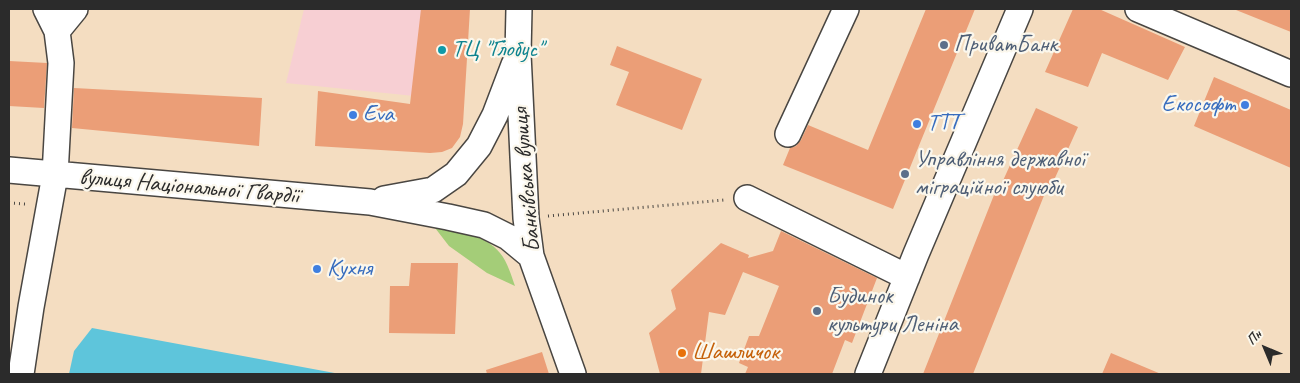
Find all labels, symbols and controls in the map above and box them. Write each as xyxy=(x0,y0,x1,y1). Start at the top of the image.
place label: ПриватБанк xyxy=(954,31,1057,59)
place label: ТЦ "Глобус" xyxy=(452,36,543,64)
marker: ПриватБанк xyxy=(938,39,950,51)
marker: ТЦ "Глобус" xyxy=(436,44,448,56)
place label: Екософт xyxy=(1161,91,1235,119)
marker: Екософт xyxy=(1239,99,1251,111)
place label: Eva xyxy=(363,101,394,129)
street label: Банківська вулиця xyxy=(506,107,548,253)
marker: Eva xyxy=(347,109,359,121)
place label: ТТТ xyxy=(927,110,960,138)
marker: ТТТ xyxy=(911,118,923,130)
place label: Управління державної міграційної слуюби xyxy=(915,146,1085,202)
street label: вулиця Національної Гвардії xyxy=(78,163,300,211)
marker: Управління державної міграційної слуюби xyxy=(899,168,911,180)
place label: Кухня xyxy=(327,255,372,283)
marker: Кухня xyxy=(311,263,323,275)
place label: Будинок культури Леніна xyxy=(827,283,958,339)
marker: Будинок культури Леніна xyxy=(811,305,823,317)
north arrow xyxy=(1240,323,1290,373)
text: Пн xyxy=(1243,326,1265,348)
place label: Шашличок xyxy=(692,339,779,367)
marker: Шашличок xyxy=(676,347,688,359)

